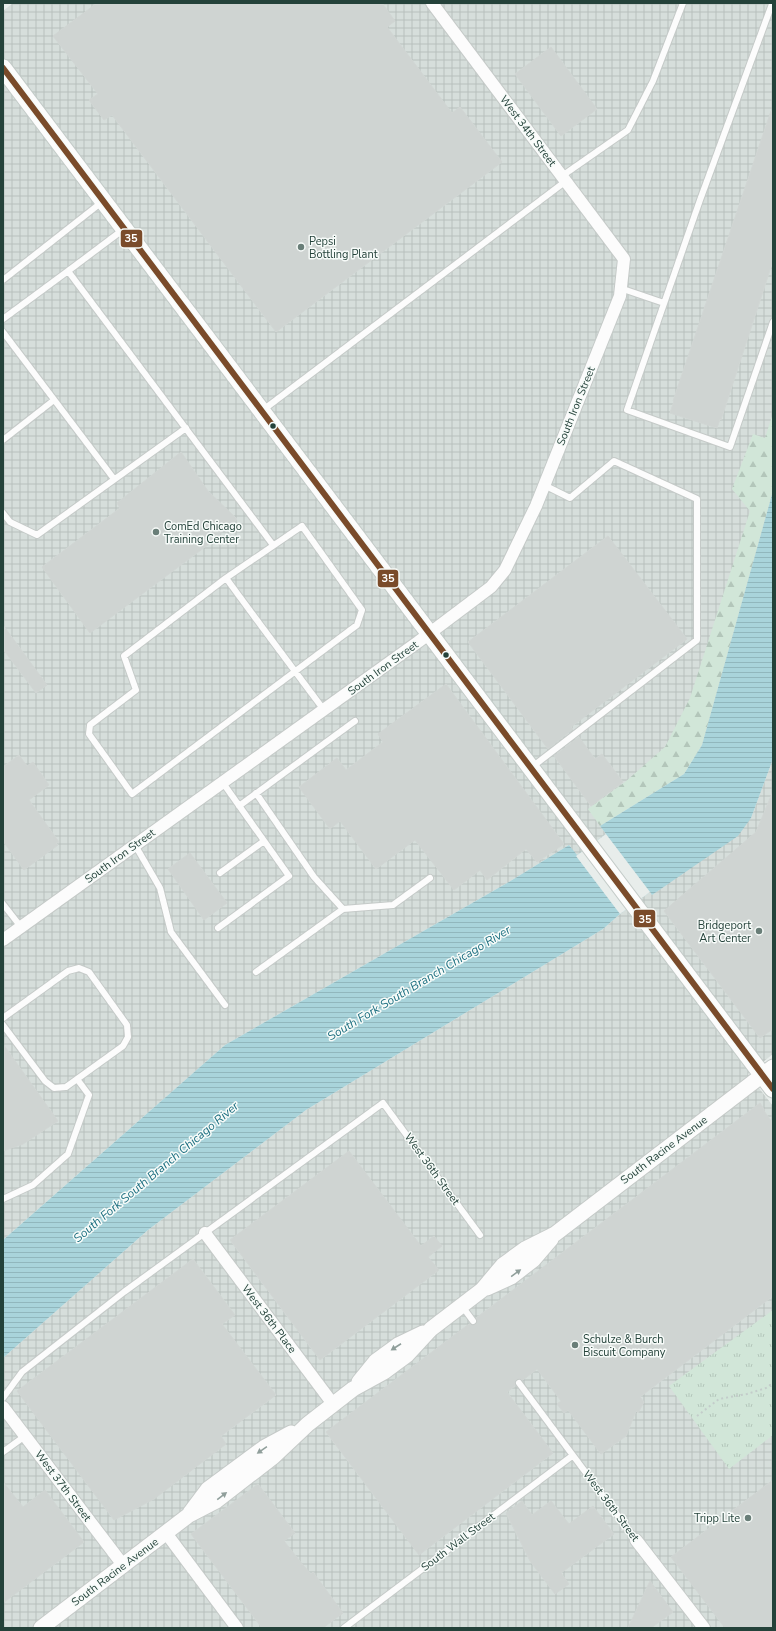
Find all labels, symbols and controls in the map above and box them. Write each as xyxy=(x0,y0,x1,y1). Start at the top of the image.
street label: West 34th Street xyxy=(496,92,560,170)
line badge: 35 xyxy=(120,229,143,248)
text: 35 xyxy=(124,231,138,246)
place label: Pepsi Bottling Plant xyxy=(309,234,378,262)
marker: Pepsi Bottling Plant xyxy=(296,242,306,252)
street label: South Iron Street xyxy=(553,364,599,448)
unlabelled marker xyxy=(268,421,278,431)
place label: ComEd Chicago Training Center xyxy=(164,519,242,547)
marker: ComEd Chicago Training Center xyxy=(151,527,161,537)
line badge: 35 xyxy=(377,569,399,588)
text: 35 xyxy=(381,571,395,586)
street label: South Iron Street xyxy=(345,637,421,699)
unlabelled marker xyxy=(441,650,451,660)
street label: South Iron Street xyxy=(82,825,158,887)
line badge: 35 xyxy=(633,909,656,928)
text: 35 xyxy=(638,912,652,927)
place label: Bridgeport Art Center xyxy=(698,918,751,946)
water label: South Fork South Branch Chicago River xyxy=(324,921,514,1044)
marker: Bridgeport Art Center xyxy=(754,926,764,936)
water label: South Fork South Branch Chicago River xyxy=(70,1098,243,1246)
street label: South Racine Avenue xyxy=(617,1112,711,1188)
street label: West 36th Street xyxy=(401,1130,463,1208)
one-way arrow xyxy=(511,1269,522,1277)
street label: West 36th Place xyxy=(238,1282,300,1356)
place label: Schulze & Burch Biscuit Company xyxy=(583,1332,666,1360)
marker: Schulze & Burch Biscuit Company xyxy=(570,1340,580,1350)
one-way arrow xyxy=(390,1343,402,1350)
one-way arrow xyxy=(256,1446,267,1454)
street label: West 37th Street xyxy=(31,1447,95,1525)
street label: West 36th Street xyxy=(579,1467,643,1545)
one-way arrow xyxy=(217,1492,228,1500)
street label: South Wall Street xyxy=(418,1509,498,1575)
place label: Tripp Lite xyxy=(694,1511,740,1526)
marker: Tripp Lite xyxy=(743,1513,753,1523)
street label: South Racine Avenue xyxy=(68,1534,162,1610)

